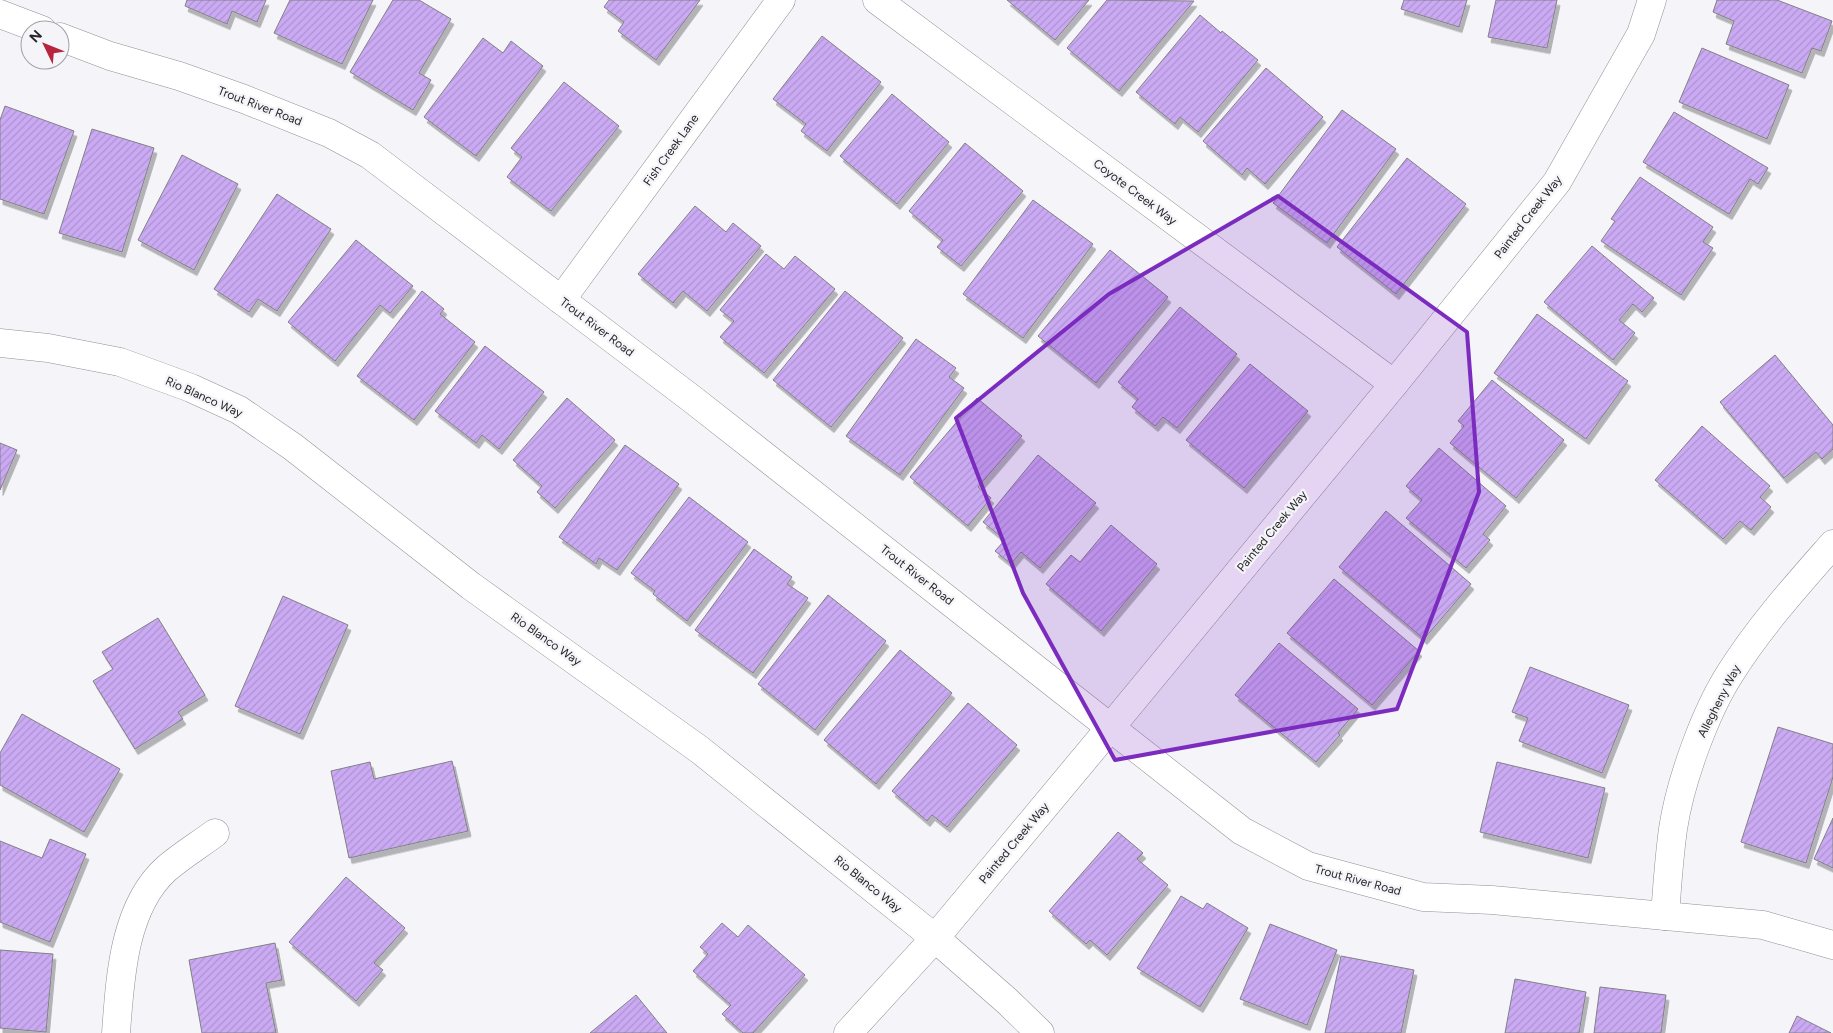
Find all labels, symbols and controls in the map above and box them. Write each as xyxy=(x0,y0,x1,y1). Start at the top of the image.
north arrow xyxy=(20,20,70,70)
text: N xyxy=(26,27,46,46)
street label: Trout River Road xyxy=(216,84,304,128)
street label: Fish Creek Lane xyxy=(640,111,702,188)
street label: Coyote Creek Way xyxy=(1091,156,1180,228)
street label: Painted Creek Way xyxy=(1491,172,1565,261)
street label: Trout River Road xyxy=(557,295,637,359)
street label: Rio Blanco Way xyxy=(163,374,245,421)
street label: Painted Creek Way xyxy=(1234,487,1310,574)
street label: Trout River Road xyxy=(878,542,956,608)
street label: Rio Blanco Way xyxy=(508,610,584,669)
street label: Allegheny Way xyxy=(1695,662,1744,740)
street label: Painted Creek Way xyxy=(976,799,1052,886)
street label: Rio Blanco Way xyxy=(831,853,905,916)
street label: Trout River Road xyxy=(1313,862,1403,898)

